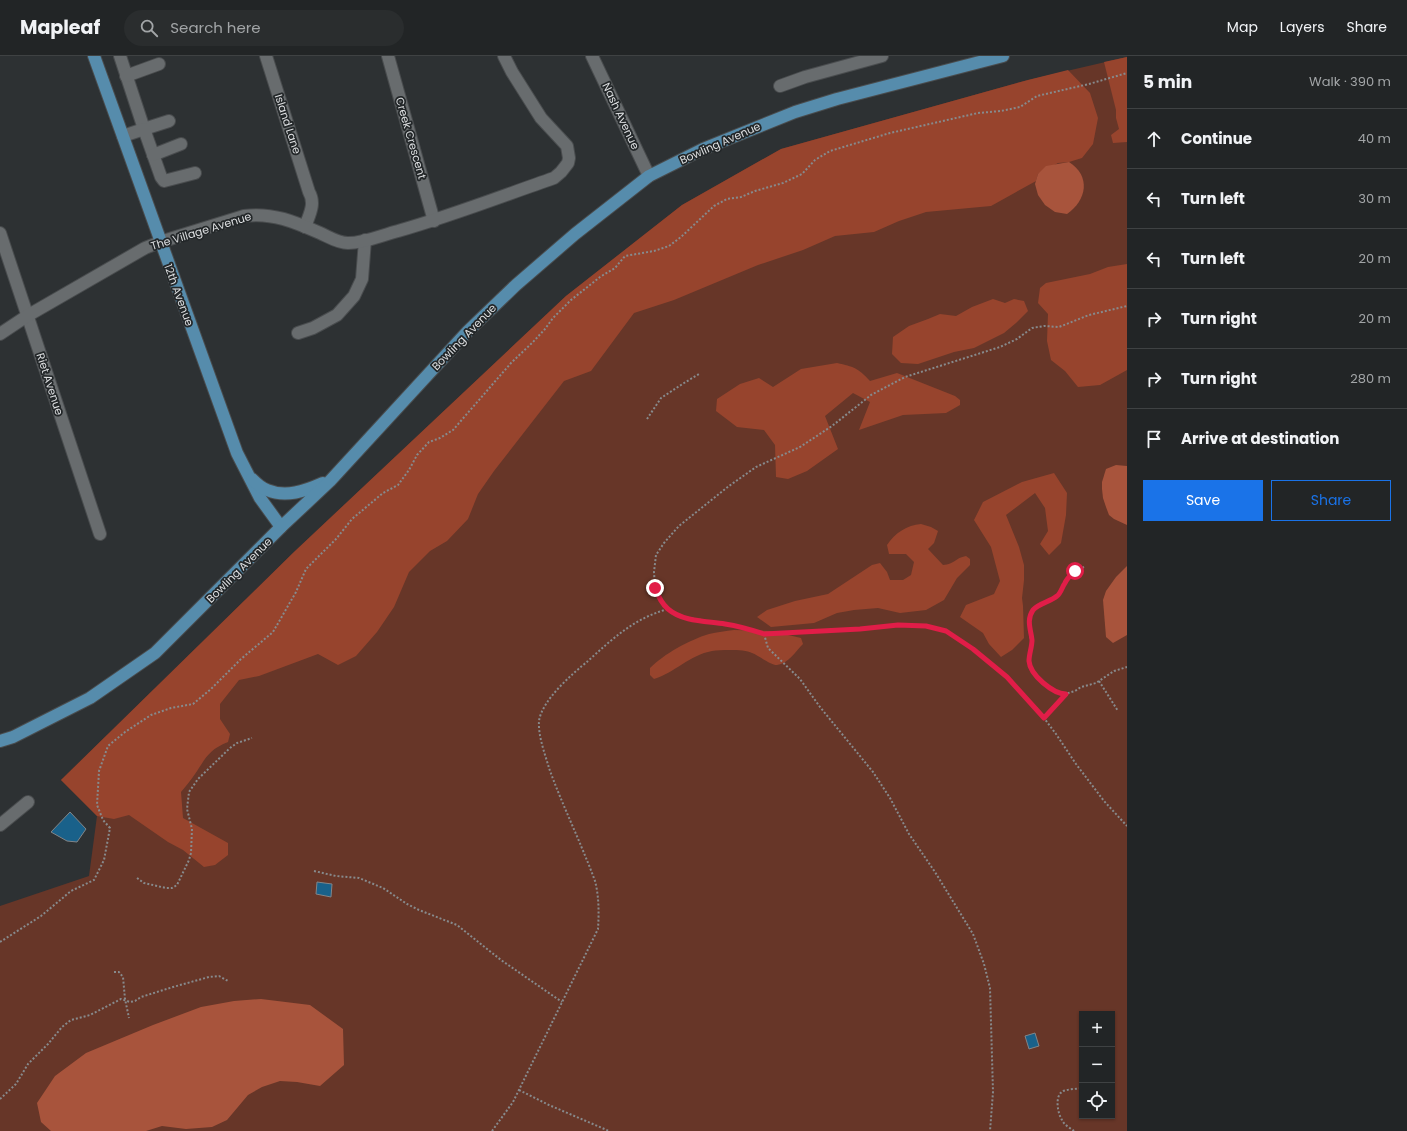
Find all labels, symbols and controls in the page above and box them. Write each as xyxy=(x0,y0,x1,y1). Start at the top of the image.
search box xyxy=(124,10,404,46)
text: Mapleaf xyxy=(20,14,100,41)
icon: search xyxy=(138,17,160,39)
text: Search here xyxy=(170,17,261,38)
text: Map xyxy=(1227,17,1258,37)
text: Layers xyxy=(1280,17,1324,37)
text: Share xyxy=(1346,17,1387,37)
text: 5 min xyxy=(1143,70,1192,94)
text: Walk · 390 m xyxy=(1309,72,1391,91)
street label: Nash Avenue xyxy=(598,80,644,152)
street label: Island Lane xyxy=(271,92,305,156)
street label: Creek Crescent xyxy=(392,95,430,181)
street label: Bowling Avenue xyxy=(677,118,763,168)
icon: ahead xyxy=(1143,128,1165,150)
text: Continue xyxy=(1181,128,1252,149)
text: 40 m xyxy=(1358,129,1391,148)
icon: left xyxy=(1143,188,1165,210)
text: Turn left xyxy=(1181,188,1245,209)
text: 30 m xyxy=(1358,189,1391,208)
street label: The Village Avenue xyxy=(149,208,253,254)
icon: left xyxy=(1143,248,1165,270)
text: Turn left xyxy=(1181,248,1245,269)
text: 20 m xyxy=(1358,249,1391,268)
street label: 12th Avenue xyxy=(160,262,198,329)
street label: Bowling Avenue xyxy=(428,300,500,374)
icon: right xyxy=(1143,308,1165,330)
text: Turn right xyxy=(1181,308,1257,329)
text: 20 m xyxy=(1358,309,1391,328)
street label: Riet Avenue xyxy=(32,351,68,417)
icon: right xyxy=(1143,368,1165,390)
text: Turn right xyxy=(1181,368,1257,389)
text: 280 m xyxy=(1350,369,1391,388)
icon: arrive xyxy=(1143,428,1165,450)
text: Arrive at destination xyxy=(1181,428,1339,449)
button: Save xyxy=(1143,480,1263,521)
button: Share xyxy=(1271,480,1391,521)
street label: Bowling Avenue xyxy=(203,533,276,606)
route start xyxy=(1066,562,1084,580)
route end xyxy=(646,579,664,597)
map controls xyxy=(1079,1011,1115,1119)
button: + xyxy=(1079,1011,1115,1047)
button: − xyxy=(1079,1047,1115,1083)
button: locate xyxy=(1079,1083,1115,1119)

